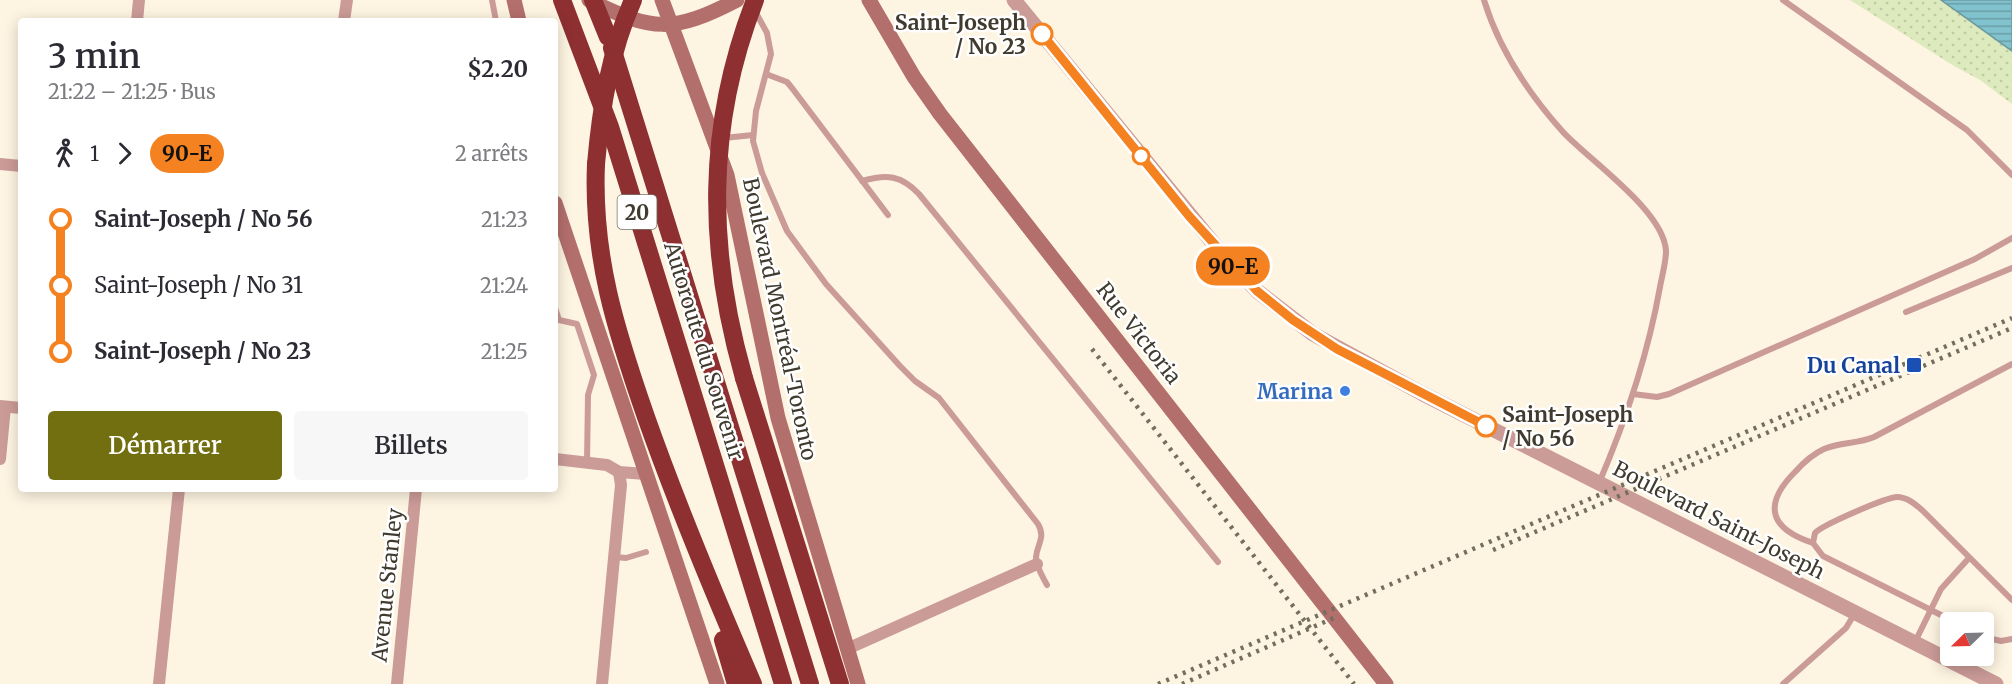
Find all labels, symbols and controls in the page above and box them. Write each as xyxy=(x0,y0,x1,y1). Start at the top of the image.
place label: Saint-Joseph / No 23 xyxy=(895,9,1026,60)
marker: Saint-Joseph / No 23 xyxy=(1031,23,1053,45)
text: 3 min xyxy=(48,36,141,77)
text: $2.20 xyxy=(467,55,528,83)
text: 21:22 – 21:25 · Bus xyxy=(48,79,216,104)
icon: walk xyxy=(48,137,81,170)
icon: forward xyxy=(108,137,141,170)
text: 90-E xyxy=(162,140,212,167)
text: 1 xyxy=(90,141,99,166)
text: 2 arrêts xyxy=(455,141,528,166)
unlabelled marker xyxy=(1132,147,1150,165)
street label: Boulevard Montréal-Toronto xyxy=(737,175,823,463)
road number: 20 xyxy=(618,195,656,229)
text: Saint-Joseph / No 56 xyxy=(94,205,313,233)
text: 21:23 xyxy=(481,207,528,232)
street label: Autoroute du Souvenir xyxy=(658,238,750,463)
line badge: 90-E xyxy=(1191,246,1275,286)
text: 90-E xyxy=(1208,253,1258,280)
text: Saint-Joseph / No 31 xyxy=(94,271,303,299)
text: 21:24 xyxy=(480,273,528,298)
street label: Rue Victoria xyxy=(1091,277,1187,389)
text: Saint-Joseph / No 23 xyxy=(94,337,311,365)
text: 21:25 xyxy=(481,339,528,364)
place label: Du Canal xyxy=(1807,352,1900,379)
marker: Du Canal xyxy=(1905,356,1923,374)
place label: Marina xyxy=(1257,378,1333,405)
marker: Marina xyxy=(1338,384,1352,398)
place label: Saint-Joseph / No 56 xyxy=(1502,401,1633,452)
button: Démarrer xyxy=(48,411,282,480)
button: Billets xyxy=(294,411,528,480)
marker: Saint-Joseph / No 56 xyxy=(1475,415,1497,437)
street label: Boulevard Saint-Joseph xyxy=(1608,455,1830,585)
street label: Avenue Stanley xyxy=(365,506,409,664)
north arrow xyxy=(1940,612,1994,666)
map controls xyxy=(1940,612,1994,666)

